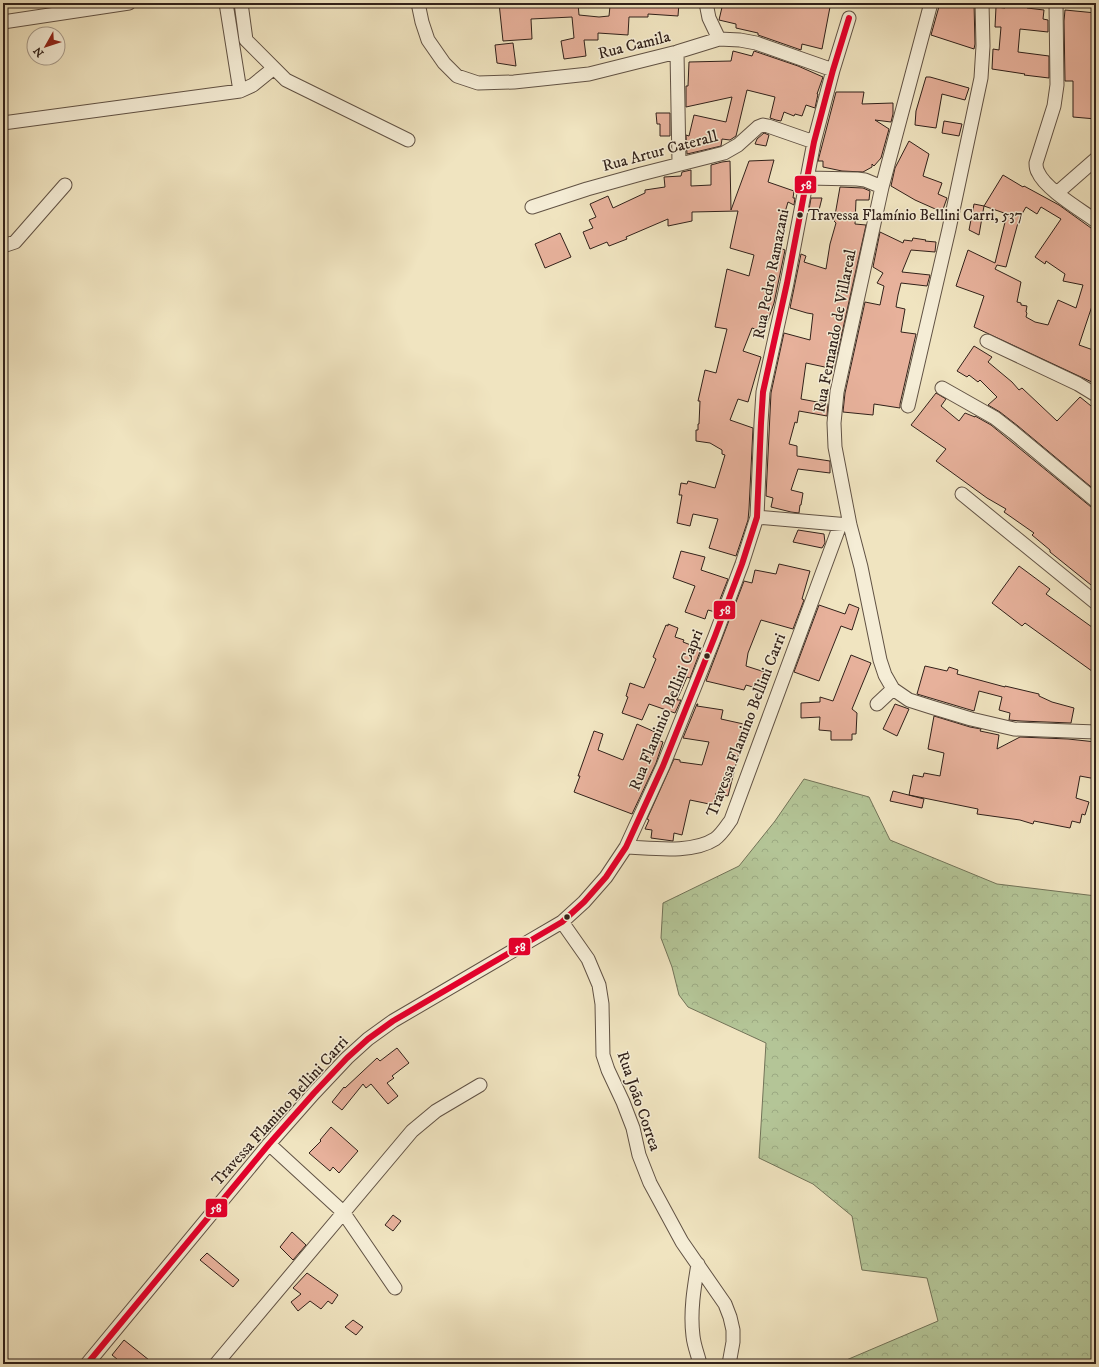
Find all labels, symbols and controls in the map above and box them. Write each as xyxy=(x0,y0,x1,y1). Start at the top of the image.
north arrow xyxy=(26,26,66,66)
street label: Rua Camila xyxy=(596,26,672,64)
text: N xyxy=(31,44,47,60)
street label: Rua Artur Caterall xyxy=(600,126,720,176)
line badge: 58 xyxy=(794,175,817,194)
text: 58 xyxy=(800,179,812,193)
place label: Travessa Flamínio Bellini Carri, 537 xyxy=(808,206,1023,225)
street label: Rua Pedro Ramazani xyxy=(749,207,793,341)
marker: Travessa Flamínio Bellini Carri, 537 xyxy=(795,210,805,220)
street label: Rua Fernando de Villareal xyxy=(809,247,861,414)
line badge: 58 xyxy=(713,600,736,620)
text: 58 xyxy=(719,604,731,618)
street label: Rua Flaminio Bellini Capri xyxy=(625,627,707,793)
street label: Travessa Flamino Bellini Carri xyxy=(702,631,790,819)
unlabelled marker xyxy=(702,651,712,661)
unlabelled marker xyxy=(562,912,572,922)
line badge: 58 xyxy=(508,937,531,956)
text: 58 xyxy=(514,941,526,955)
street label: Travessa Flamino Bellini Carri xyxy=(207,1032,353,1190)
street label: Rua João Correa xyxy=(613,1049,665,1154)
line badge: 58 xyxy=(205,1198,228,1218)
text: 58 xyxy=(210,1202,222,1216)

